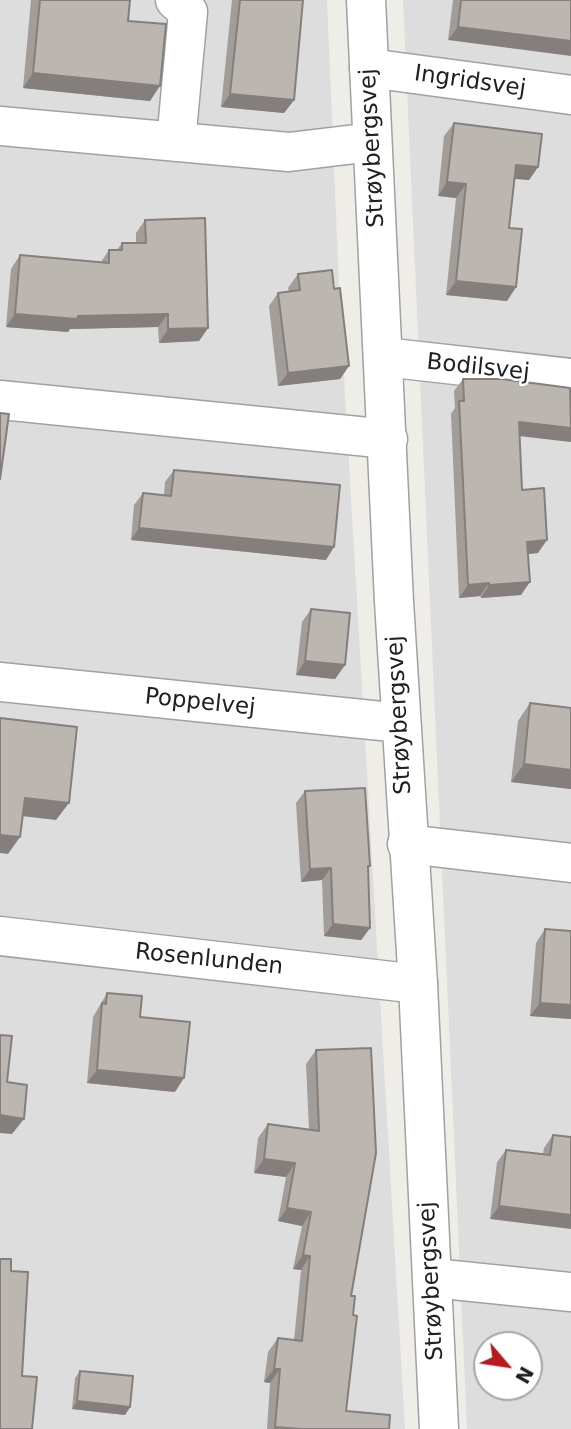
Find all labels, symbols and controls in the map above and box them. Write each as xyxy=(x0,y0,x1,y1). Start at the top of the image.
street label: Ingridsvej xyxy=(412,61,528,103)
street label: Strøybergsvej xyxy=(355,68,391,228)
street label: Bodilsvej xyxy=(425,349,531,387)
street label: Strøybergsvej xyxy=(382,635,418,795)
street label: Poppelvej xyxy=(143,683,257,723)
street label: Rosenlunden xyxy=(134,939,284,981)
street label: Strøybergsvej xyxy=(414,1201,450,1361)
north arrow xyxy=(473,1331,543,1401)
text: N xyxy=(511,1363,538,1388)

